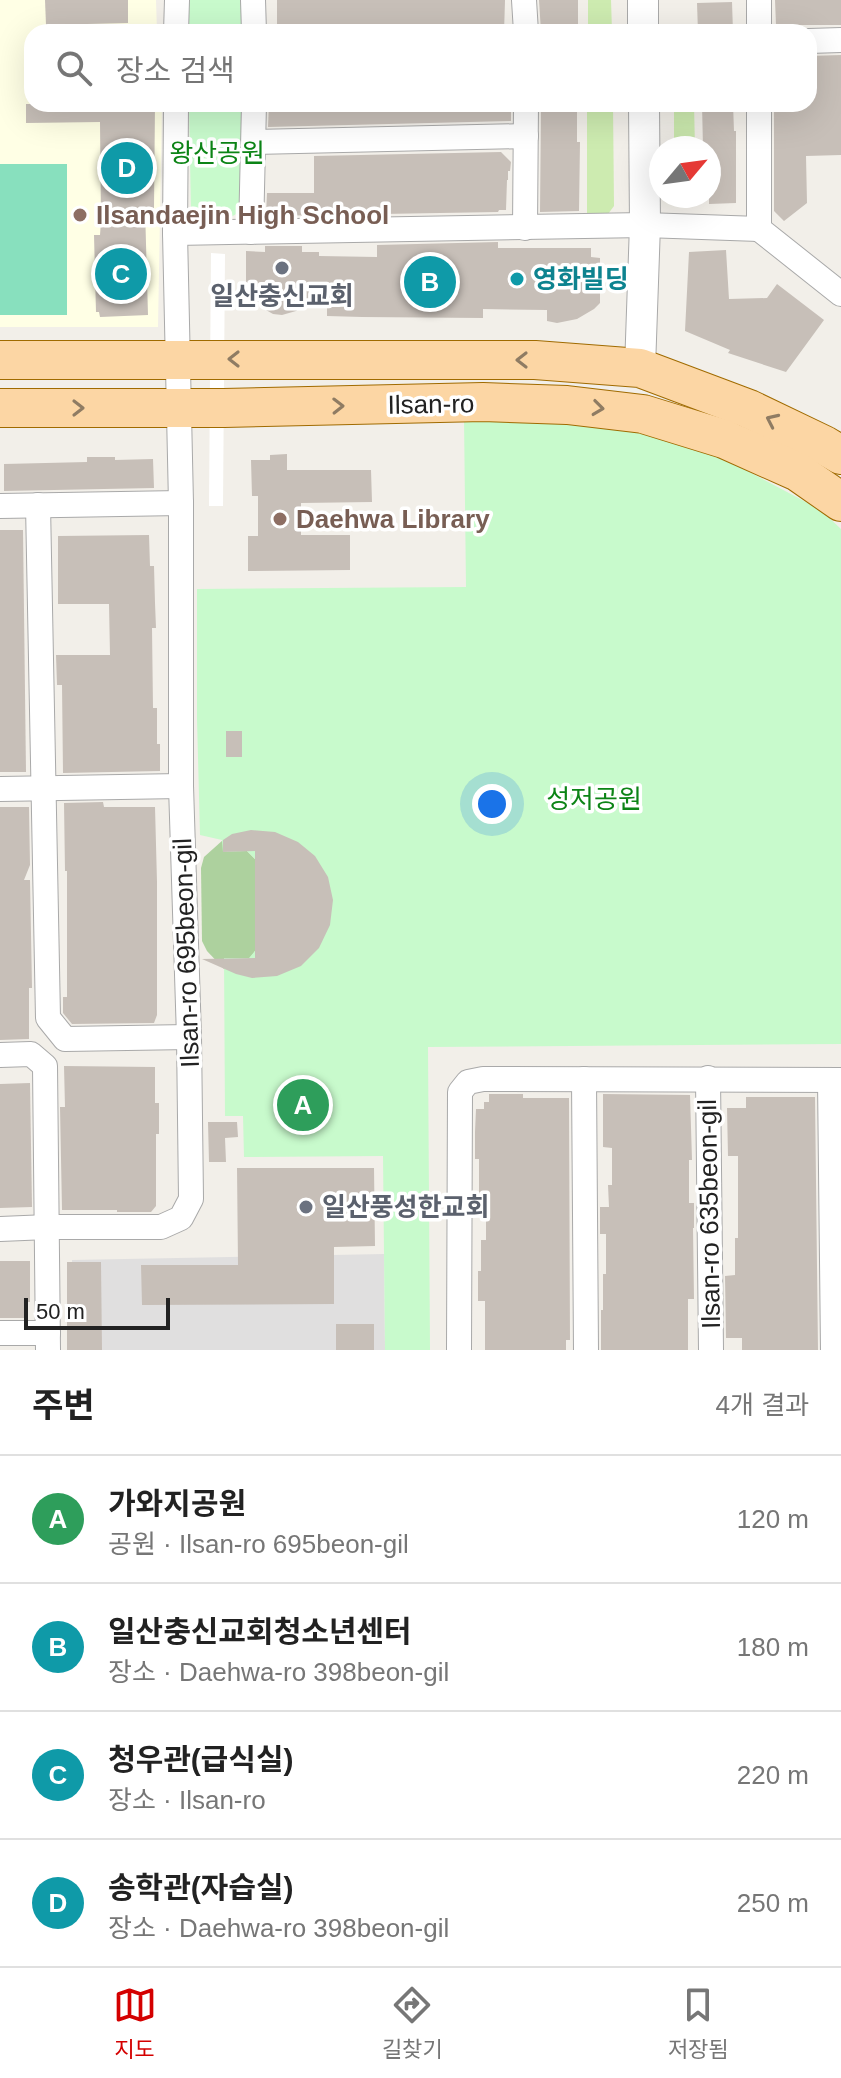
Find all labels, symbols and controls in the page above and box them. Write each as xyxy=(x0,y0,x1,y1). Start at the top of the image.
search box xyxy=(24,24,817,112)
icon: search xyxy=(52,46,96,90)
text: 장소 검색 xyxy=(116,54,235,87)
north arrow xyxy=(649,136,721,208)
pin: D xyxy=(101,138,153,198)
park label: 왕산공원 xyxy=(169,138,265,168)
place label: Ilsandaejin High School xyxy=(96,200,389,230)
marker: Ilsandaejin High School xyxy=(71,206,89,224)
pin: C xyxy=(95,244,147,304)
pin: B xyxy=(404,252,456,312)
marker: 일산충신교회 xyxy=(273,259,291,277)
place label: 영화빌딩 xyxy=(533,264,629,294)
marker: 영화빌딩 xyxy=(508,270,526,288)
place label: 일산충신교회 xyxy=(210,281,354,311)
one-way arrow xyxy=(227,350,240,368)
one-way arrow xyxy=(515,351,528,369)
street label: Ilsan-ro xyxy=(387,388,475,420)
one-way arrow xyxy=(332,397,345,414)
one-way arrow xyxy=(72,399,85,417)
one-way arrow xyxy=(592,400,605,417)
one-way arrow xyxy=(765,414,780,430)
place label: Daehwa Library xyxy=(296,504,490,534)
marker: Daehwa Library xyxy=(271,510,289,528)
your location xyxy=(472,784,512,824)
park label: 성저공원 xyxy=(546,784,642,814)
street label: Ilsan-ro 695beon-gil xyxy=(167,838,205,1068)
pin: A xyxy=(277,1075,329,1135)
street label: Ilsan-ro 635beon-gil xyxy=(692,1099,726,1329)
place label: 일산풍성한교회 xyxy=(322,1192,489,1222)
marker: 일산풍성한교회 xyxy=(297,1198,315,1216)
scale bar xyxy=(24,1294,170,1330)
text: 50 m xyxy=(36,1299,85,1324)
text: 주변 xyxy=(32,1386,95,1424)
text: 4개 결과 xyxy=(716,1390,809,1420)
text: 가와지공원 xyxy=(108,1487,246,1520)
text: A xyxy=(49,1504,67,1534)
text: 120 m xyxy=(737,1504,809,1534)
text: 공원 · Ilsan-ro 695beon-gil xyxy=(108,1529,409,1559)
text: 일산충신교회청소년센터 xyxy=(108,1615,412,1648)
text: B xyxy=(49,1632,67,1662)
text: 180 m xyxy=(737,1632,809,1662)
text: 장소 · Daehwa-ro 398beon-gil xyxy=(108,1657,449,1687)
text: 청우관(급식실) xyxy=(108,1743,294,1776)
text: C xyxy=(49,1760,67,1790)
text: 220 m xyxy=(737,1760,809,1790)
text: 장소 · Ilsan-ro xyxy=(108,1785,266,1815)
text: 송학관(자습실) xyxy=(108,1871,294,1904)
text: D xyxy=(49,1888,67,1918)
text: 250 m xyxy=(737,1888,809,1918)
text: 장소 · Daehwa-ro 398beon-gil xyxy=(108,1913,449,1943)
tab: 지도 xyxy=(113,1983,157,2063)
tab: 길찾기 xyxy=(382,1983,442,2063)
tab: 저장됨 xyxy=(668,1983,728,2063)

